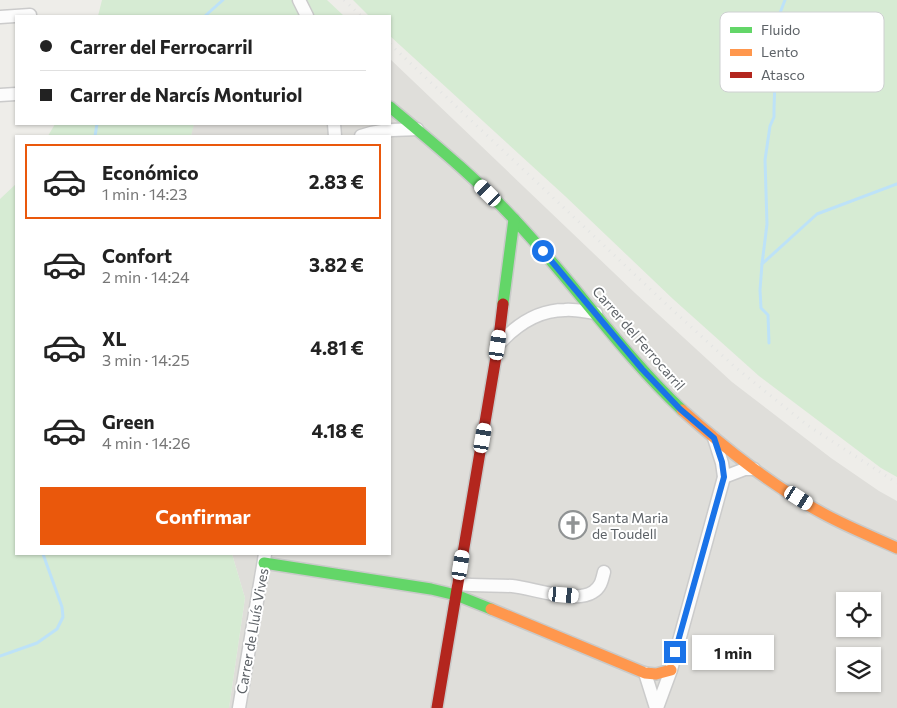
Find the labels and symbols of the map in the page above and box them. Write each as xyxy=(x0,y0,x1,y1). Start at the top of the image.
legend xyxy=(720,12,884,92)
text: Fluido xyxy=(761,21,800,38)
text: Lento xyxy=(761,43,798,60)
text: Atasco xyxy=(761,66,805,83)
car xyxy=(472,177,503,209)
route start xyxy=(532,240,554,262)
street label: Carrer del Ferrocarril xyxy=(589,283,689,393)
car xyxy=(488,329,507,361)
car xyxy=(473,422,492,454)
car xyxy=(782,484,815,512)
place label: Santa Maria de Toudell xyxy=(592,509,668,542)
church icon: Santa Maria de Toudell xyxy=(558,510,588,540)
car xyxy=(451,549,470,581)
street label: Carrer de Lluís Vives xyxy=(233,567,271,695)
car xyxy=(548,586,579,604)
callout: 1 min xyxy=(692,634,775,670)
route end xyxy=(664,641,686,663)

